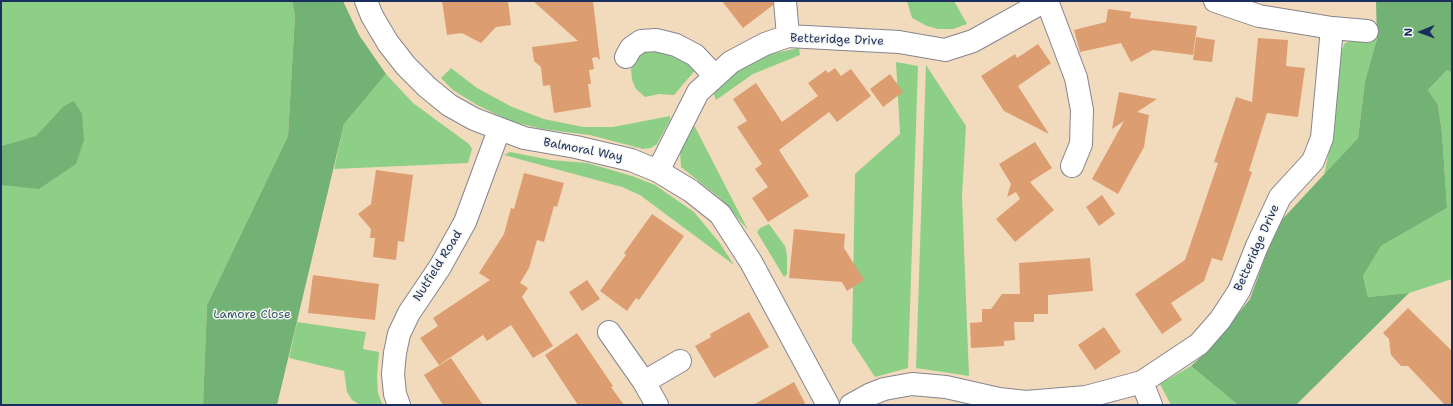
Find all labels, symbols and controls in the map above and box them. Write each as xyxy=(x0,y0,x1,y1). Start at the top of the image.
north arrow xyxy=(1401,12,1441,52)
text: N xyxy=(1401,28,1416,37)
street label: Betteridge Drive xyxy=(790,31,884,49)
street label: Balmoral Way xyxy=(542,135,624,165)
street label: Betteridge Drive xyxy=(1231,202,1283,294)
street label: Nutfield Road xyxy=(410,228,466,304)
park label: Lamore Close xyxy=(213,308,291,322)

